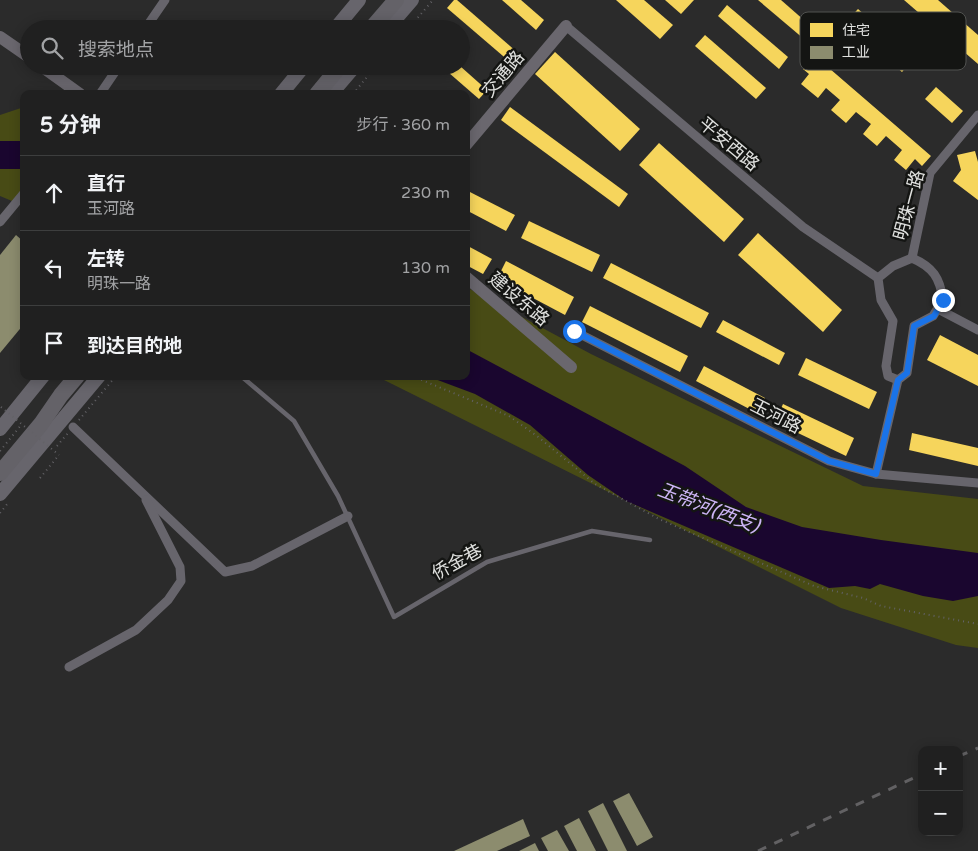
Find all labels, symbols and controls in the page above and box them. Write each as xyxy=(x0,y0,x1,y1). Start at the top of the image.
legend xyxy=(800,12,966,70)
search box xyxy=(20,20,470,75)
text: 住宅 xyxy=(842,22,870,39)
icon: search xyxy=(38,34,66,62)
text: 搜索地点 xyxy=(78,39,154,61)
text: 工业 xyxy=(842,44,870,61)
street label: 交通路 xyxy=(477,46,529,102)
street label: 平安西路 xyxy=(694,112,764,176)
text: 5 分钟 xyxy=(40,113,101,138)
text: 步行 · 360 m xyxy=(357,115,450,135)
street label: 明珠一路 xyxy=(889,167,929,243)
text: 直行 xyxy=(87,173,125,195)
icon: ahead xyxy=(40,179,68,207)
text: 230 m xyxy=(401,183,450,203)
text: 玉河路 xyxy=(87,199,135,219)
text: 左转 xyxy=(87,248,125,270)
icon: left xyxy=(40,254,68,282)
text: 130 m xyxy=(401,258,450,278)
street label: 建设东路 xyxy=(484,267,554,331)
text: 明珠一路 xyxy=(87,274,151,294)
route end xyxy=(932,289,955,312)
route start xyxy=(563,320,586,343)
icon: arrive xyxy=(40,329,68,357)
text: 到达目的地 xyxy=(87,335,182,357)
street label: 玉河路 xyxy=(747,394,805,438)
water label: 玉带河(西支) xyxy=(655,479,764,538)
street label: 侨金巷 xyxy=(428,539,486,585)
map controls xyxy=(918,746,963,836)
button: + xyxy=(918,746,963,791)
button: − xyxy=(918,791,963,836)

